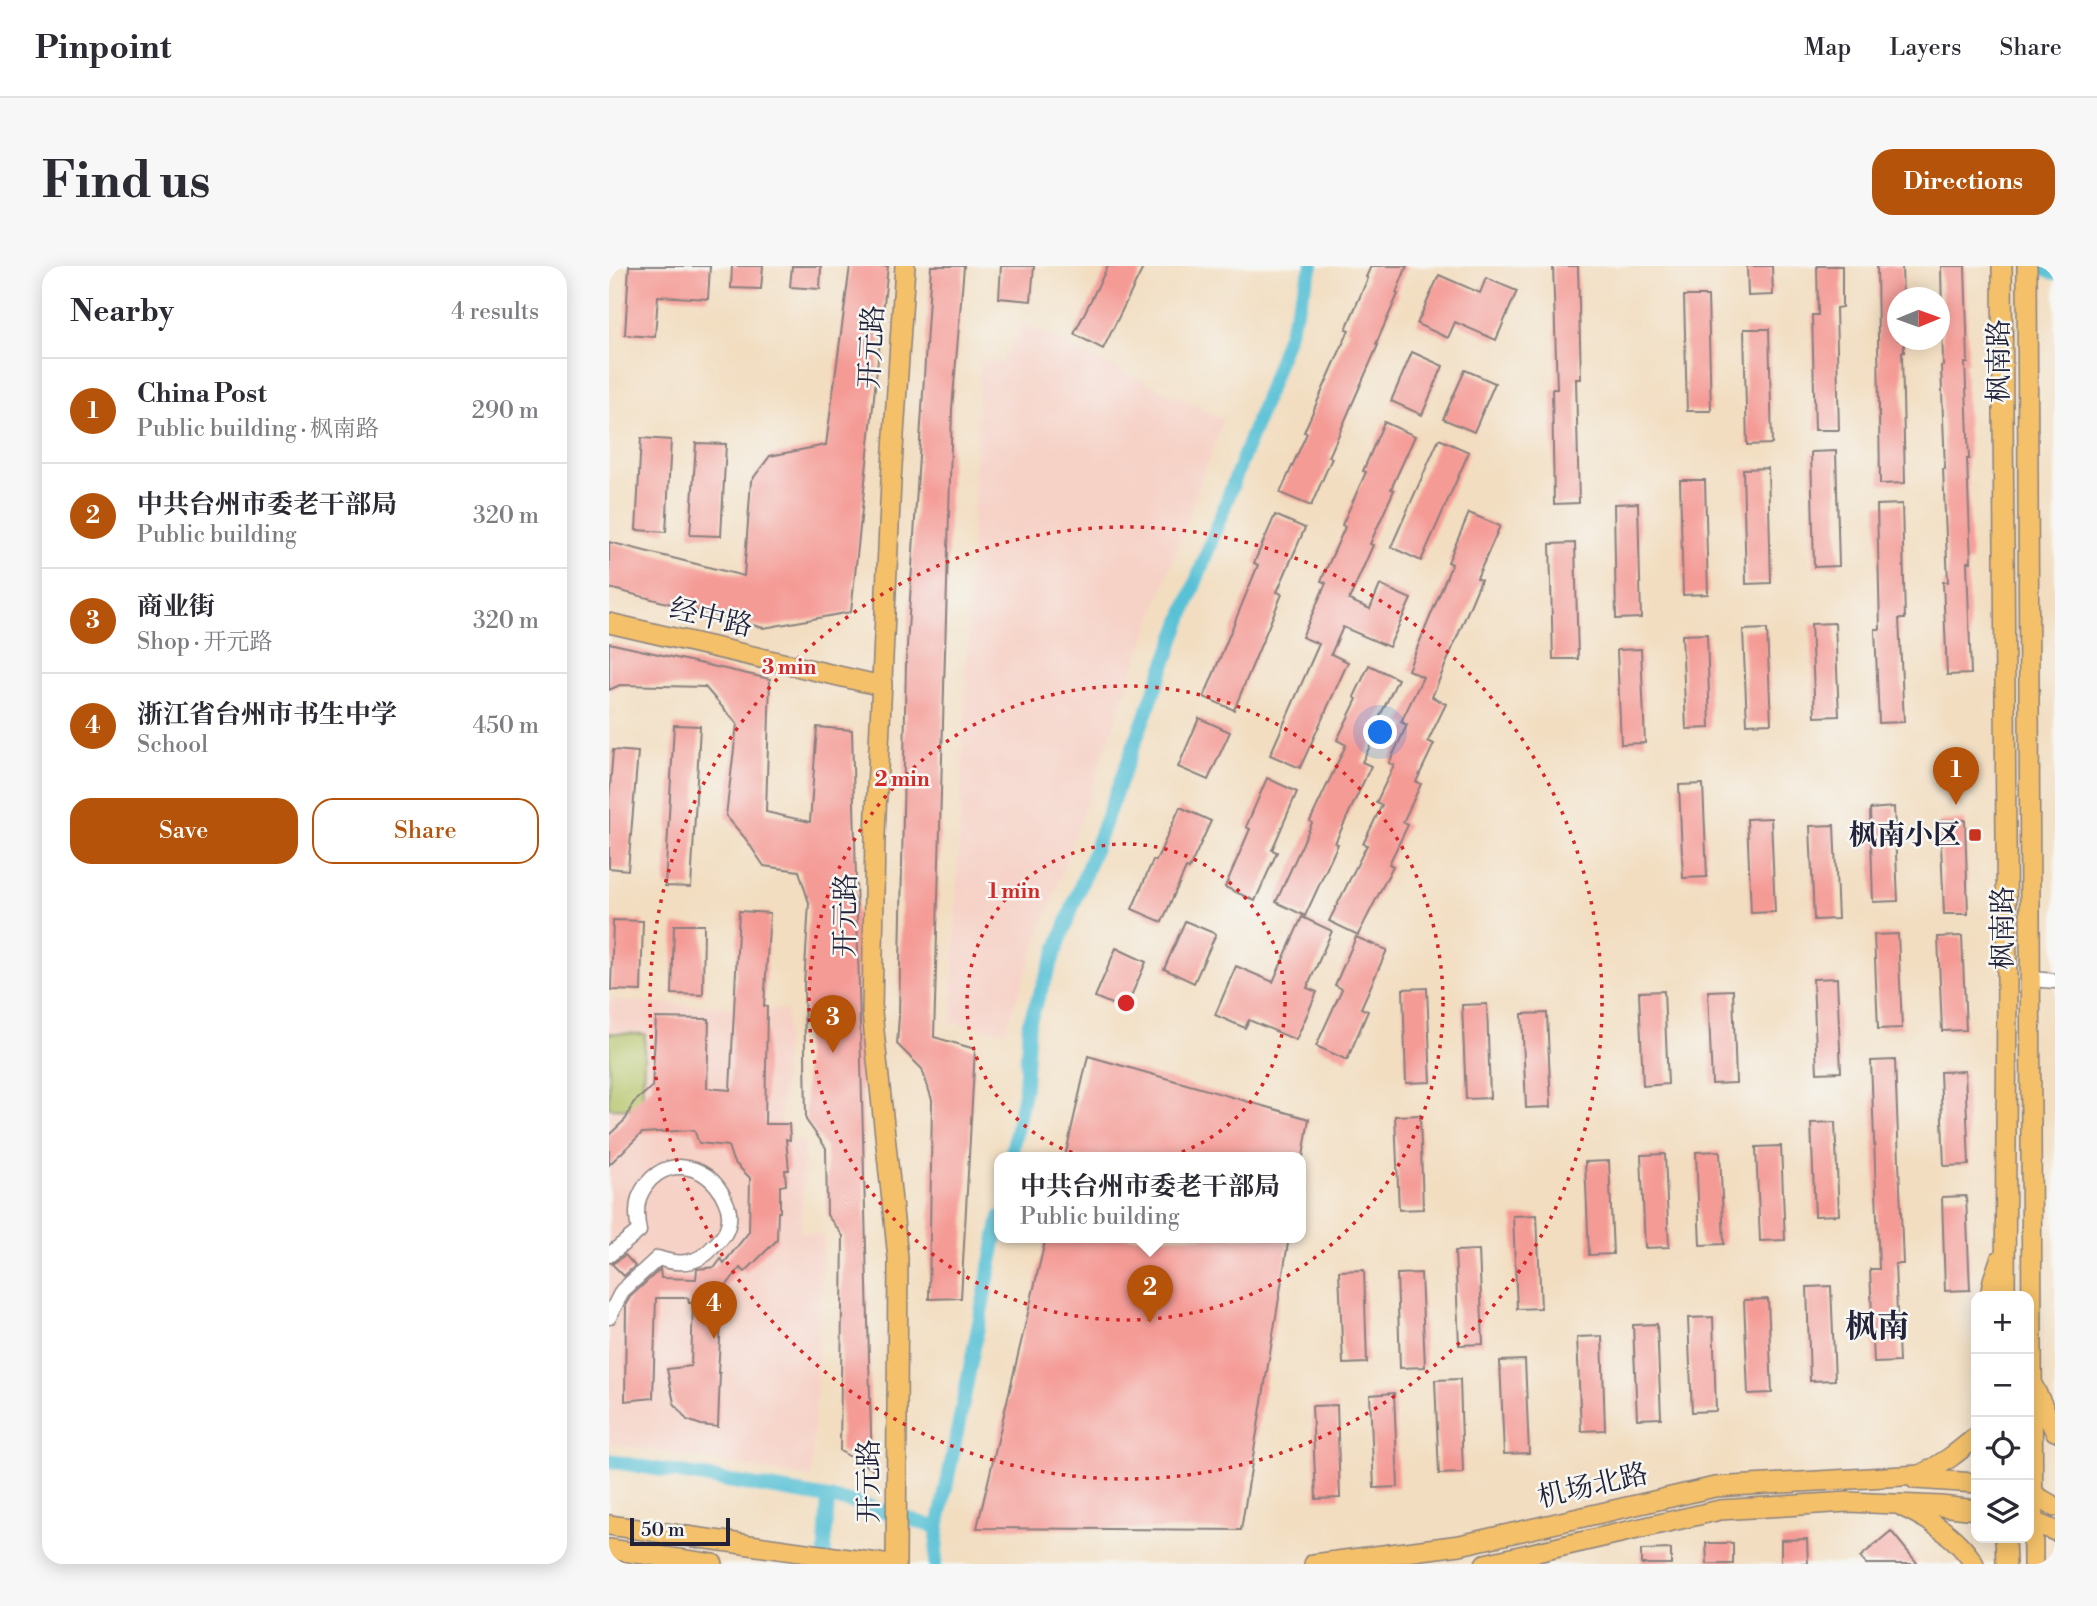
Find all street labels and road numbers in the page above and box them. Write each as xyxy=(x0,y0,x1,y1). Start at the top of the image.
street label: 开元路 xyxy=(852,304,892,390)
street label: 枫南路 xyxy=(1982,319,2017,403)
street label: 经中路 xyxy=(666,591,756,645)
street label: 开元路 xyxy=(828,873,864,957)
street label: 枫南路 xyxy=(1986,886,2021,970)
street label: 开元路 xyxy=(852,1439,887,1523)
street label: 机场北路 xyxy=(1534,1456,1652,1516)

